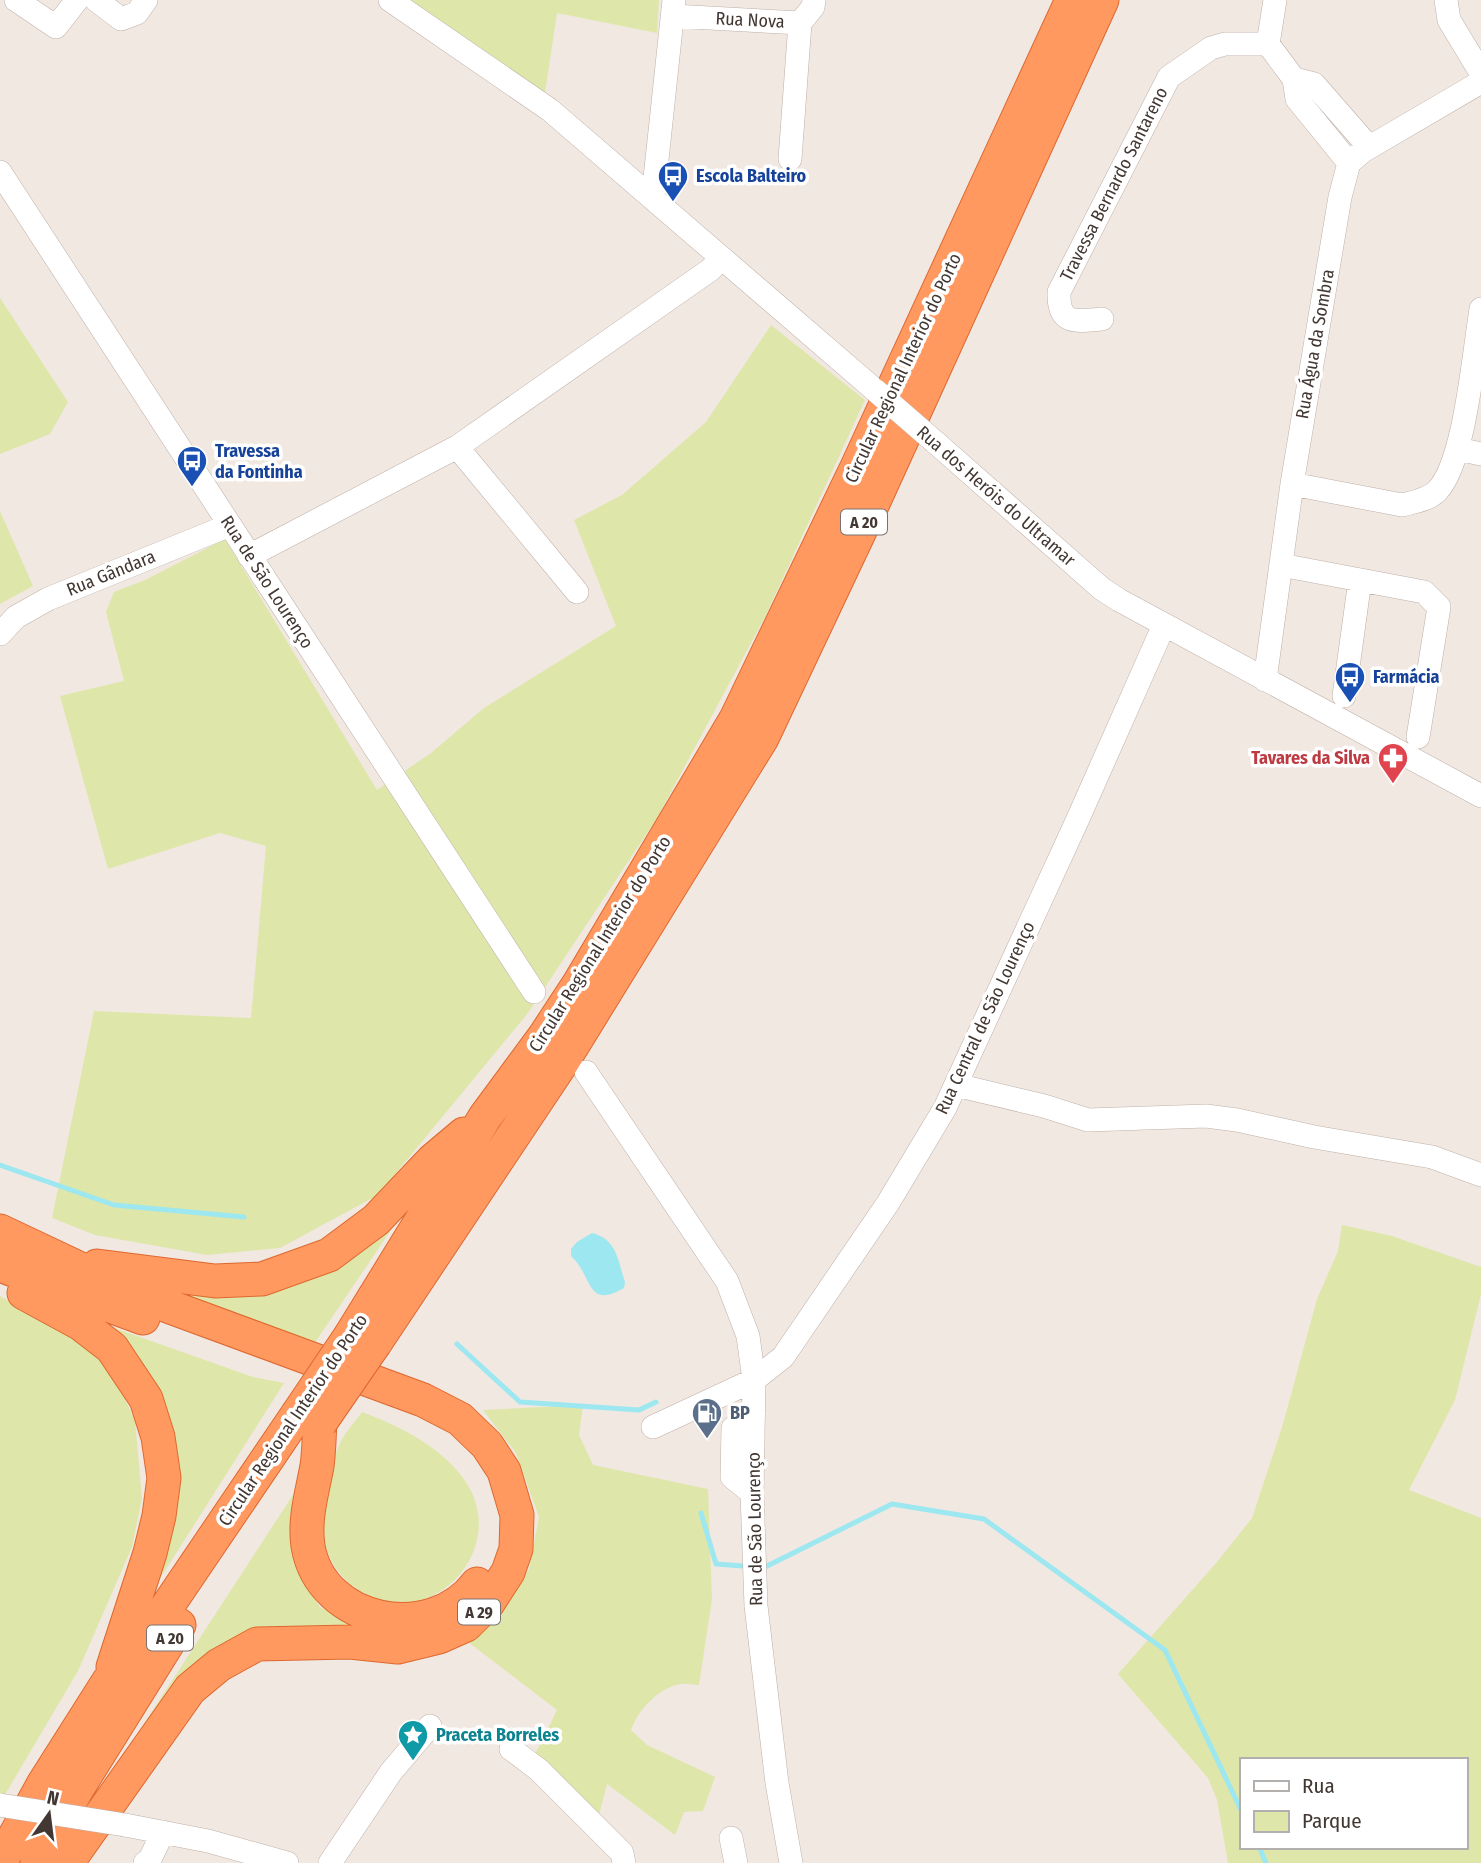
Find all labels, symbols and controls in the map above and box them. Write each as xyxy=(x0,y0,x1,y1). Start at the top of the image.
street label: Rua Nova xyxy=(715,7,785,33)
street label: Travessa Bernardo Santareno xyxy=(1055,83,1173,285)
bus stop icon: Escola Balteiro xyxy=(656,159,690,203)
place label: Escola Balteiro xyxy=(696,165,807,187)
street label: Circular Regional Interior do Porto xyxy=(840,250,966,486)
street label: Rua Água da Sombra xyxy=(1290,267,1339,421)
street label: Rua dos Heróis do Ultramar xyxy=(912,421,1080,571)
place label: Travessa da Fontinha xyxy=(215,440,303,483)
bus stop icon: Travessa da Fontinha xyxy=(175,444,209,488)
road number: A 20 xyxy=(841,509,887,534)
street label: Rua de São Lourenço xyxy=(216,511,318,653)
street label: Rua Gândara xyxy=(63,545,159,601)
bus stop icon: Farmácia xyxy=(1333,660,1367,704)
place label: Farmácia xyxy=(1373,666,1440,688)
pharmacy icon: Tavares da Silva xyxy=(1376,741,1410,785)
place label: Tavares da Silva xyxy=(1251,747,1370,769)
street label: Circular Regional Interior do Porto xyxy=(524,832,676,1056)
street label: Rua Central de São Lourenço xyxy=(931,918,1039,1118)
street label: Circular Regional Interior do Porto xyxy=(214,1310,372,1530)
fuel station icon: BP xyxy=(690,1396,724,1440)
place label: BP xyxy=(730,1402,750,1424)
street label: Rua de São Lourenço xyxy=(743,1452,767,1606)
road number: A 29 xyxy=(458,1600,500,1624)
road number: A 20 xyxy=(147,1626,193,1650)
place icon: Praceta Borreles xyxy=(396,1718,430,1762)
place label: Praceta Borreles xyxy=(436,1724,559,1746)
legend xyxy=(1240,1758,1467,1849)
text: Rua xyxy=(1302,1773,1335,1799)
north arrow xyxy=(14,1779,84,1849)
text: N xyxy=(45,1785,61,1811)
text: Parque xyxy=(1302,1808,1362,1834)

